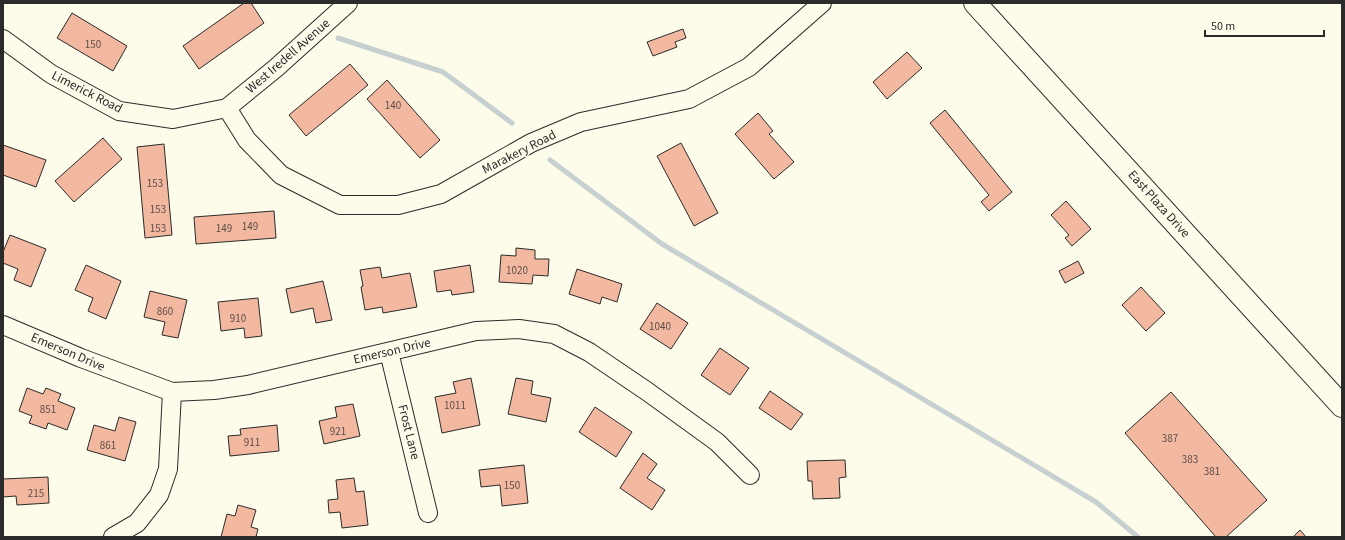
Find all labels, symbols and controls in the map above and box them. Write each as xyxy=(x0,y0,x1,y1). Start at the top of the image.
scale bar xyxy=(1205,12,1324,38)
street label: West Iredell Avenue xyxy=(242,14,334,98)
text: 50 m xyxy=(1211,18,1235,35)
house number: 150 xyxy=(85,37,101,52)
street label: Limerick Road xyxy=(48,66,126,118)
house number: 140 xyxy=(385,98,401,113)
street label: Marakery Road xyxy=(479,126,559,178)
street label: East Plaza Drive xyxy=(1124,166,1194,242)
house number: 153 xyxy=(147,176,163,191)
house number: 153 xyxy=(150,202,166,217)
house number: 149 xyxy=(242,219,258,234)
house number: 153 xyxy=(150,221,166,236)
house number: 149 xyxy=(216,221,232,236)
house number: 1020 xyxy=(506,263,528,278)
house number: 860 xyxy=(157,304,173,319)
house number: 910 xyxy=(230,311,246,326)
house number: 1040 xyxy=(649,319,671,334)
street label: Emerson Drive xyxy=(28,328,108,376)
street label: Emerson Drive xyxy=(352,333,432,369)
house number: 1011 xyxy=(444,398,466,413)
house number: 851 xyxy=(40,402,56,417)
street label: Frost Lane xyxy=(393,403,425,461)
house number: 921 xyxy=(330,424,346,439)
house number: 387 xyxy=(1162,431,1178,446)
house number: 911 xyxy=(244,435,260,450)
house number: 861 xyxy=(100,438,116,453)
house number: 383 xyxy=(1182,452,1198,467)
house number: 381 xyxy=(1204,464,1220,479)
house number: 150 xyxy=(504,478,520,493)
house number: 215 xyxy=(28,486,44,501)

